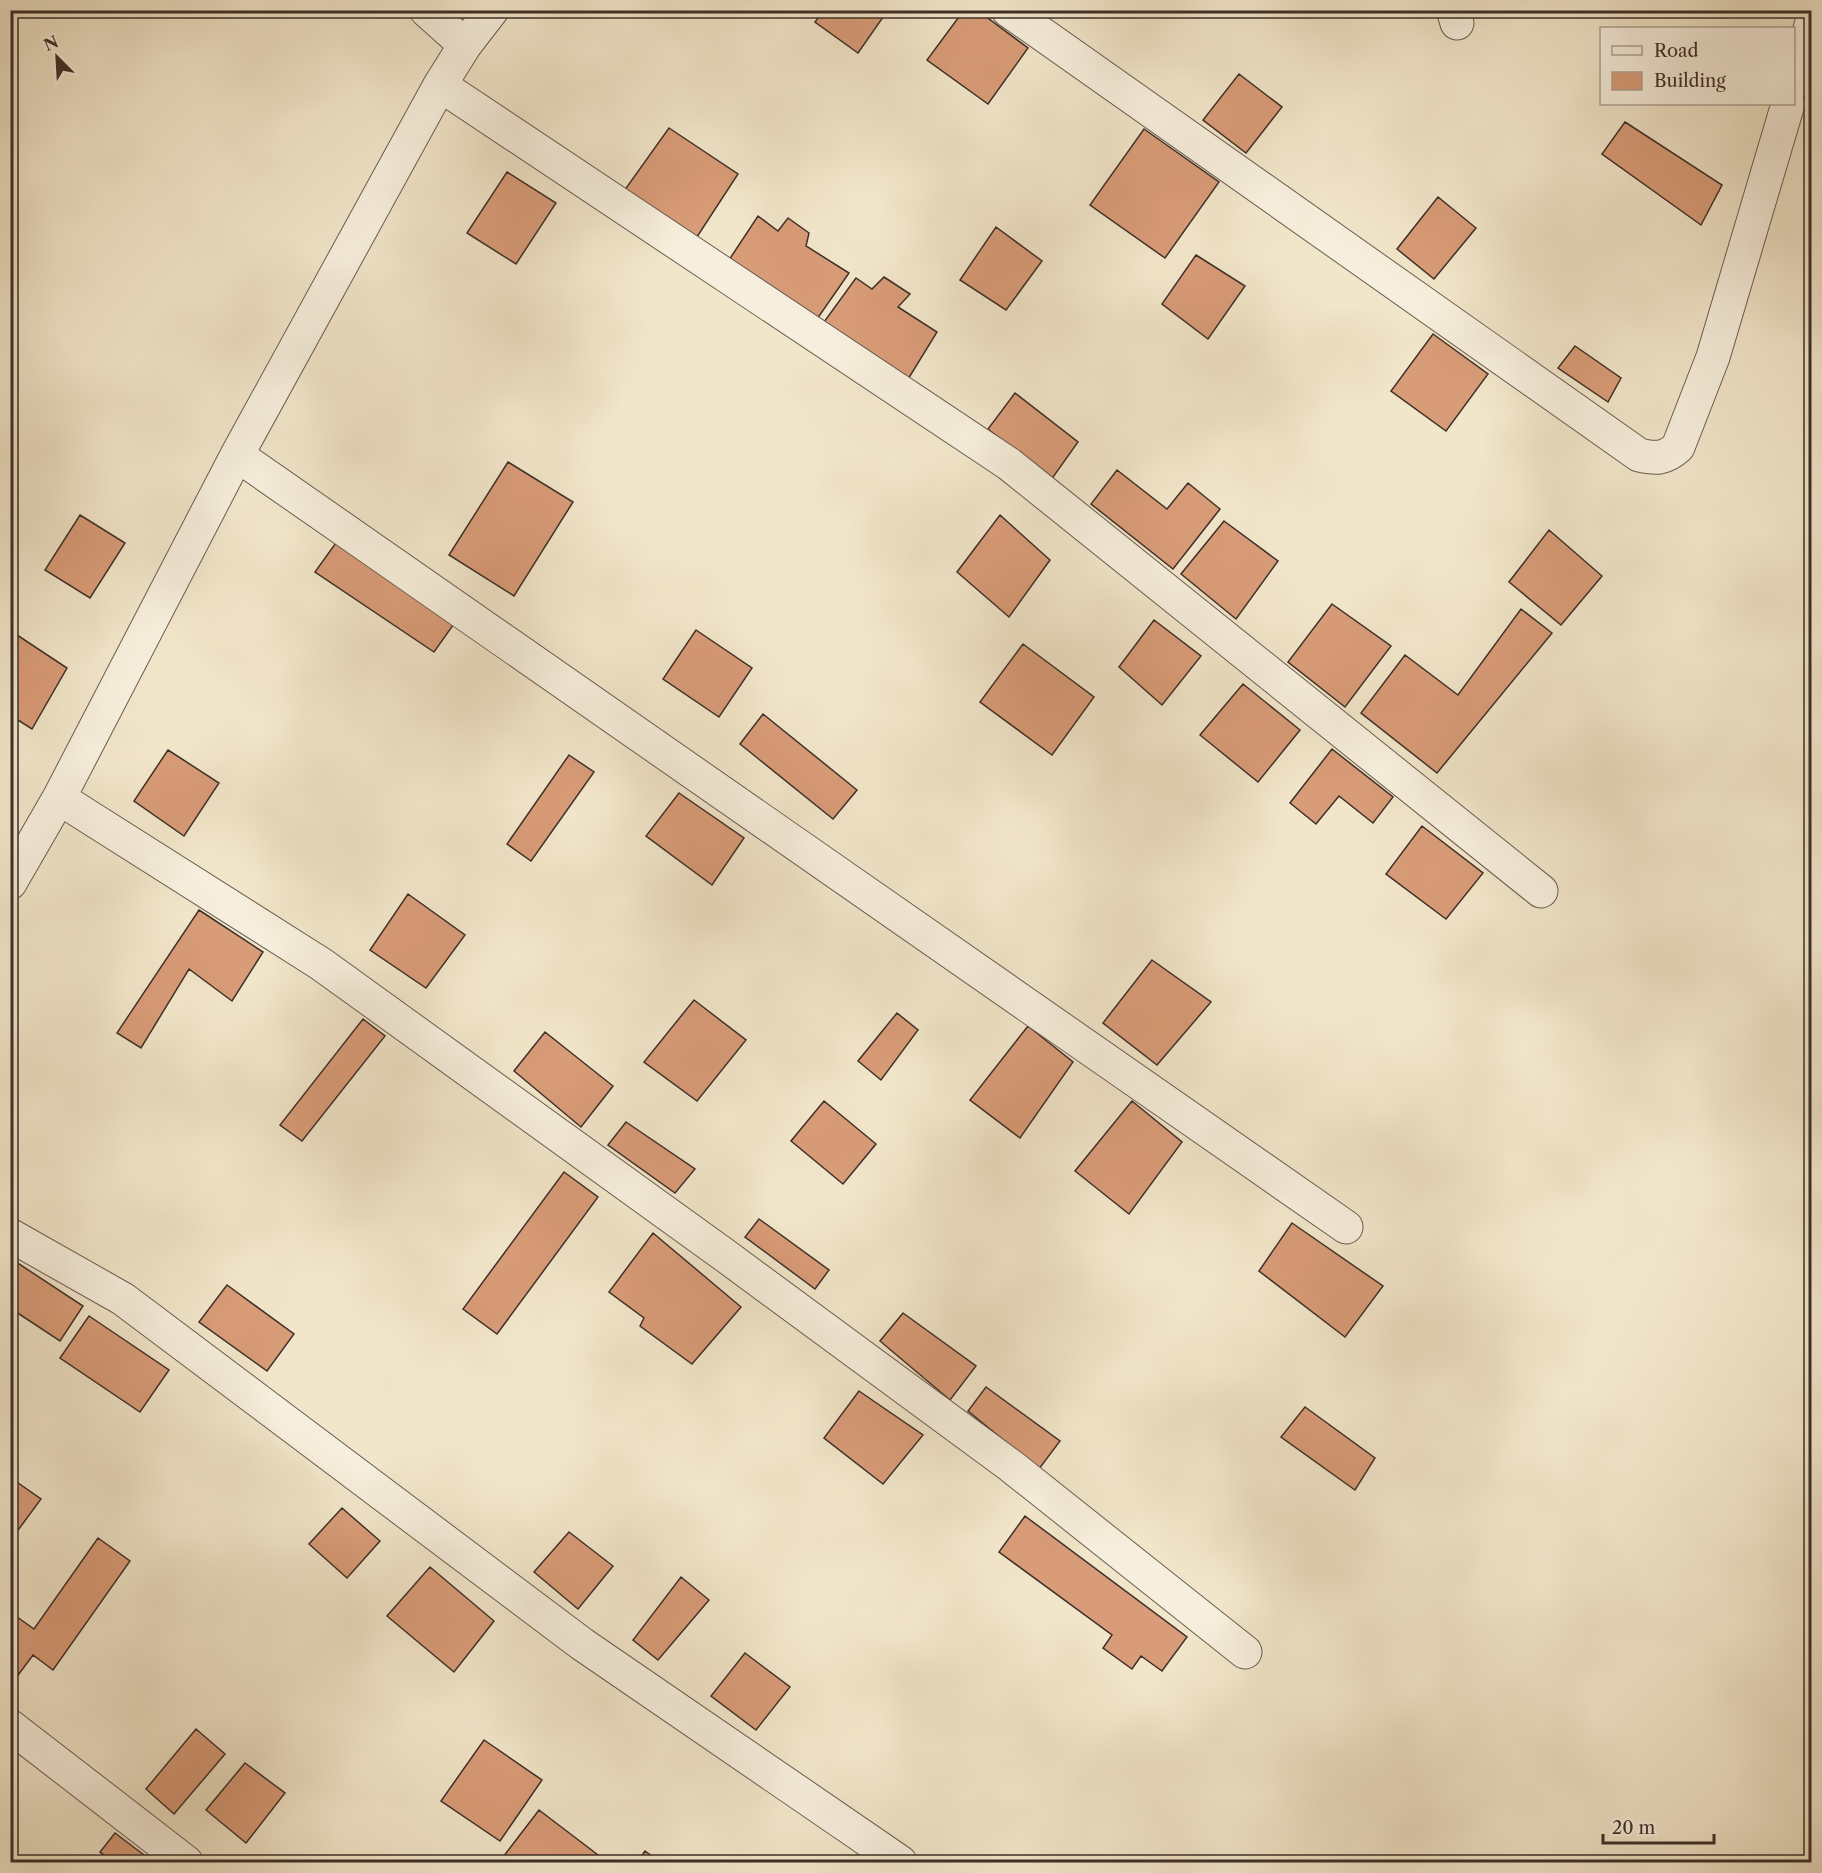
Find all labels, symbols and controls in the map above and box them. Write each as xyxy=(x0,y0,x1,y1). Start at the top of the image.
north arrow xyxy=(27,27,87,87)
legend xyxy=(1600,27,1795,105)
text: N xyxy=(40,31,61,55)
text: Road xyxy=(1654,40,1699,62)
text: Building xyxy=(1654,70,1726,92)
scale bar xyxy=(1603,1807,1714,1845)
text: 20 m xyxy=(1612,1817,1656,1839)

